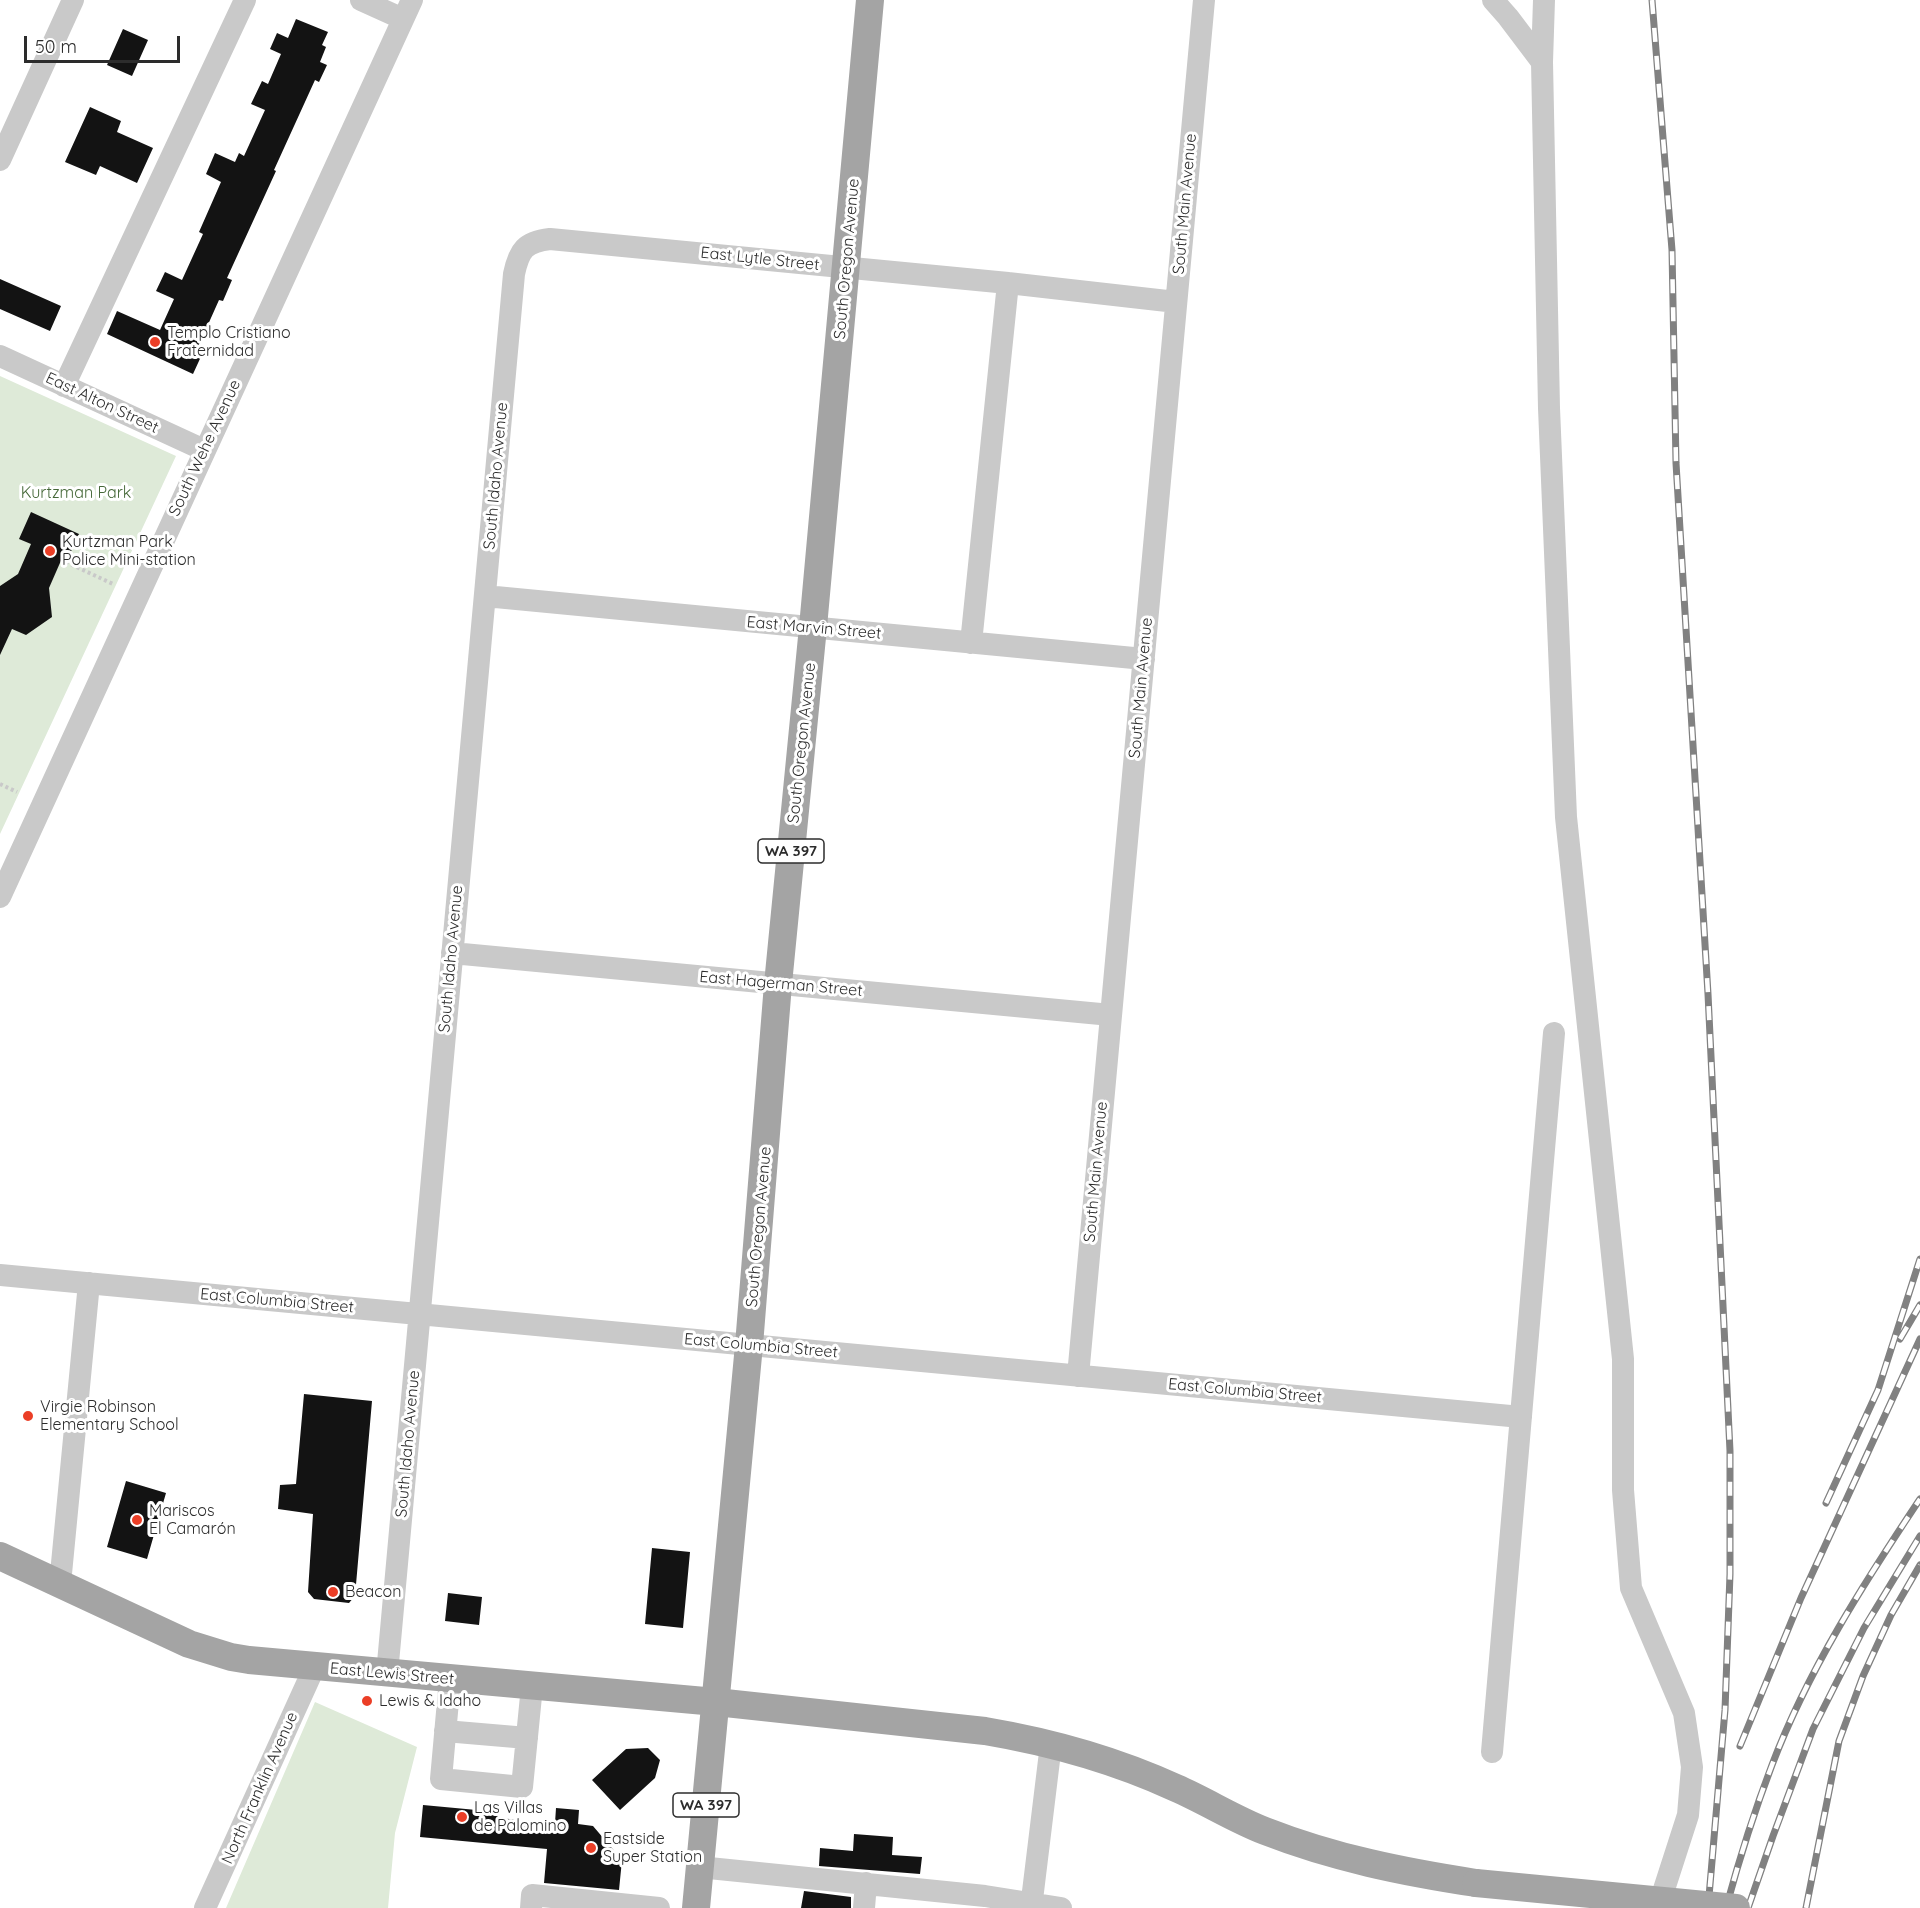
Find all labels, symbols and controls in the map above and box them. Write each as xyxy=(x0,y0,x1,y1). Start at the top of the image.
scale bar xyxy=(27,24,183,62)
text: 50 m xyxy=(35,35,77,58)
street label: South Main Avenue xyxy=(1169,133,1201,275)
street label: South Oregon Avenue xyxy=(830,178,864,340)
street label: East Lytle Street xyxy=(700,243,820,275)
place label: Templo Cristiano Fraternidad xyxy=(167,323,291,361)
marker: Templo Cristiano Fraternidad xyxy=(148,335,162,349)
street label: East Alton Street xyxy=(42,368,162,438)
street label: South Wehe Avenue xyxy=(165,377,245,519)
street label: South Idaho Avenue xyxy=(480,402,512,550)
park label: Kurtzman Park xyxy=(21,483,131,503)
place label: Kurtzman Park Police Mini-station xyxy=(62,532,196,570)
marker: Kurtzman Park Police Mini-station xyxy=(43,544,57,558)
street label: East Marvin Street xyxy=(746,613,882,643)
street label: South Main Avenue xyxy=(1125,617,1157,759)
street label: South Oregon Avenue xyxy=(784,662,820,824)
road number: WA 397 xyxy=(758,839,824,863)
street label: South Idaho Avenue xyxy=(435,885,467,1033)
street label: East Hagerman Street xyxy=(699,967,863,1001)
street label: South Main Avenue xyxy=(1080,1101,1112,1243)
street label: South Oregon Avenue xyxy=(742,1146,776,1308)
street label: East Columbia Street xyxy=(199,1285,355,1317)
street label: East Columbia Street xyxy=(683,1330,839,1362)
street label: South Idaho Avenue xyxy=(392,1370,424,1518)
street label: East Columbia Street xyxy=(1167,1375,1323,1407)
place label: Virgie Robinson Elementary School xyxy=(40,1397,179,1435)
marker: Virgie Robinson Elementary School xyxy=(21,1409,35,1423)
place label: Mariscos El Camarón xyxy=(149,1501,236,1539)
marker: Mariscos El Camarón xyxy=(130,1513,144,1527)
place label: Beacon xyxy=(345,1582,401,1602)
marker: Beacon xyxy=(326,1585,340,1599)
street label: East Lewis Street xyxy=(329,1659,455,1689)
place label: Lewis & Idaho xyxy=(379,1691,481,1711)
marker: Lewis & Idaho xyxy=(360,1694,374,1708)
street label: North Franklin Avenue xyxy=(218,1709,302,1867)
road number: WA 397 xyxy=(673,1793,739,1817)
place label: Las Villas de Palomino xyxy=(474,1798,566,1836)
marker: Las Villas de Palomino xyxy=(455,1810,469,1824)
place label: Eastside Super Station xyxy=(603,1829,702,1867)
marker: Eastside Super Station xyxy=(584,1841,598,1855)

